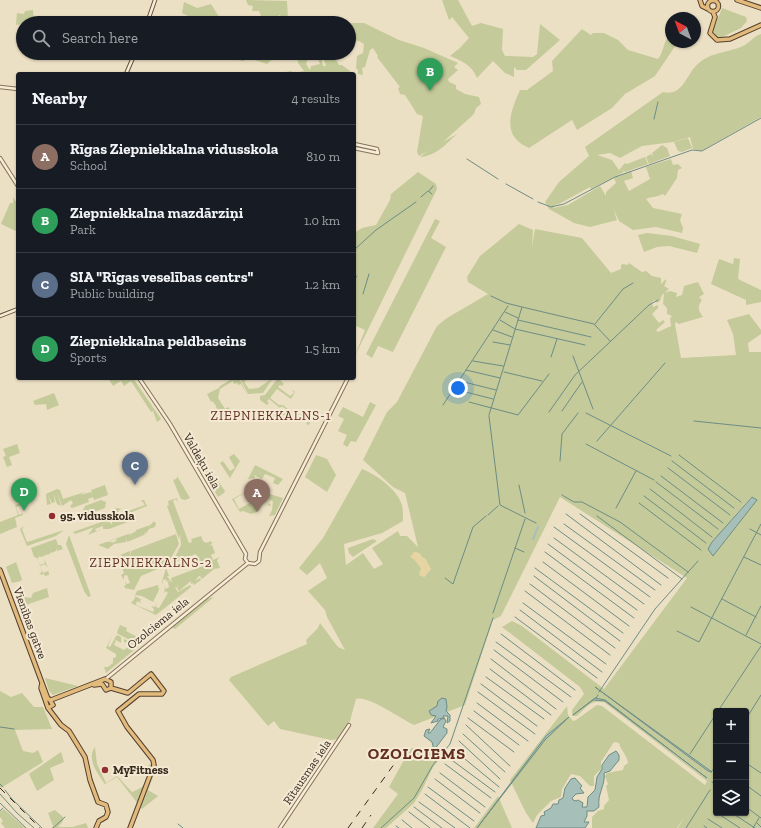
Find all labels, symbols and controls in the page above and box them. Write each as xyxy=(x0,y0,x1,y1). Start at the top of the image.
north arrow xyxy=(665,12,701,48)
search box xyxy=(16,16,356,60)
icon: search xyxy=(30,27,52,49)
text: Search here xyxy=(62,29,138,47)
pin: B xyxy=(417,58,443,91)
text: Nearby xyxy=(32,88,87,108)
text: 4 results xyxy=(292,91,340,106)
text: Rīgas Ziepniekkalna vidusskola xyxy=(70,140,278,158)
text: A xyxy=(41,149,49,164)
text: 810 m xyxy=(306,149,340,164)
text: School xyxy=(70,158,107,173)
text: Ziepniekkalna mazdārziņi xyxy=(70,204,243,222)
text: B xyxy=(41,213,49,228)
text: 1.0 km xyxy=(304,213,340,228)
text: Park xyxy=(70,222,96,237)
text: SIA "Rīgas veselības centrs" xyxy=(70,268,253,286)
text: C xyxy=(41,277,49,292)
text: 1.2 km xyxy=(305,277,340,292)
text: Public building xyxy=(70,286,154,301)
text: Ziepniekkalna peldbaseins xyxy=(70,332,246,350)
text: D xyxy=(40,341,50,356)
text: 1.5 km xyxy=(305,341,340,356)
text: Sports xyxy=(70,350,107,365)
your location xyxy=(448,378,468,398)
district label: ZIEPNIEKKALNS-1 xyxy=(210,408,332,423)
street label: Valdeķu iela xyxy=(180,430,224,491)
pin: C xyxy=(122,452,148,485)
pin: D xyxy=(11,478,37,511)
pin: A xyxy=(244,479,270,512)
place label: 95. vidusskola xyxy=(60,509,135,523)
marker: 95. vidusskola xyxy=(47,511,57,521)
district label: ZIEPNIEKKALNS-2 xyxy=(90,555,212,570)
street label: Vienības gatve xyxy=(10,584,50,661)
street label: Ozolciema iela xyxy=(124,594,192,652)
map controls xyxy=(713,708,749,816)
button: + xyxy=(713,708,749,744)
street label: Rītausmas iela xyxy=(280,737,334,807)
district label: OZOLCIEMS xyxy=(368,744,466,763)
button: − xyxy=(713,744,749,780)
place label: MyFitness xyxy=(113,763,169,777)
marker: MyFitness xyxy=(100,765,110,775)
button: layers xyxy=(713,780,749,816)

